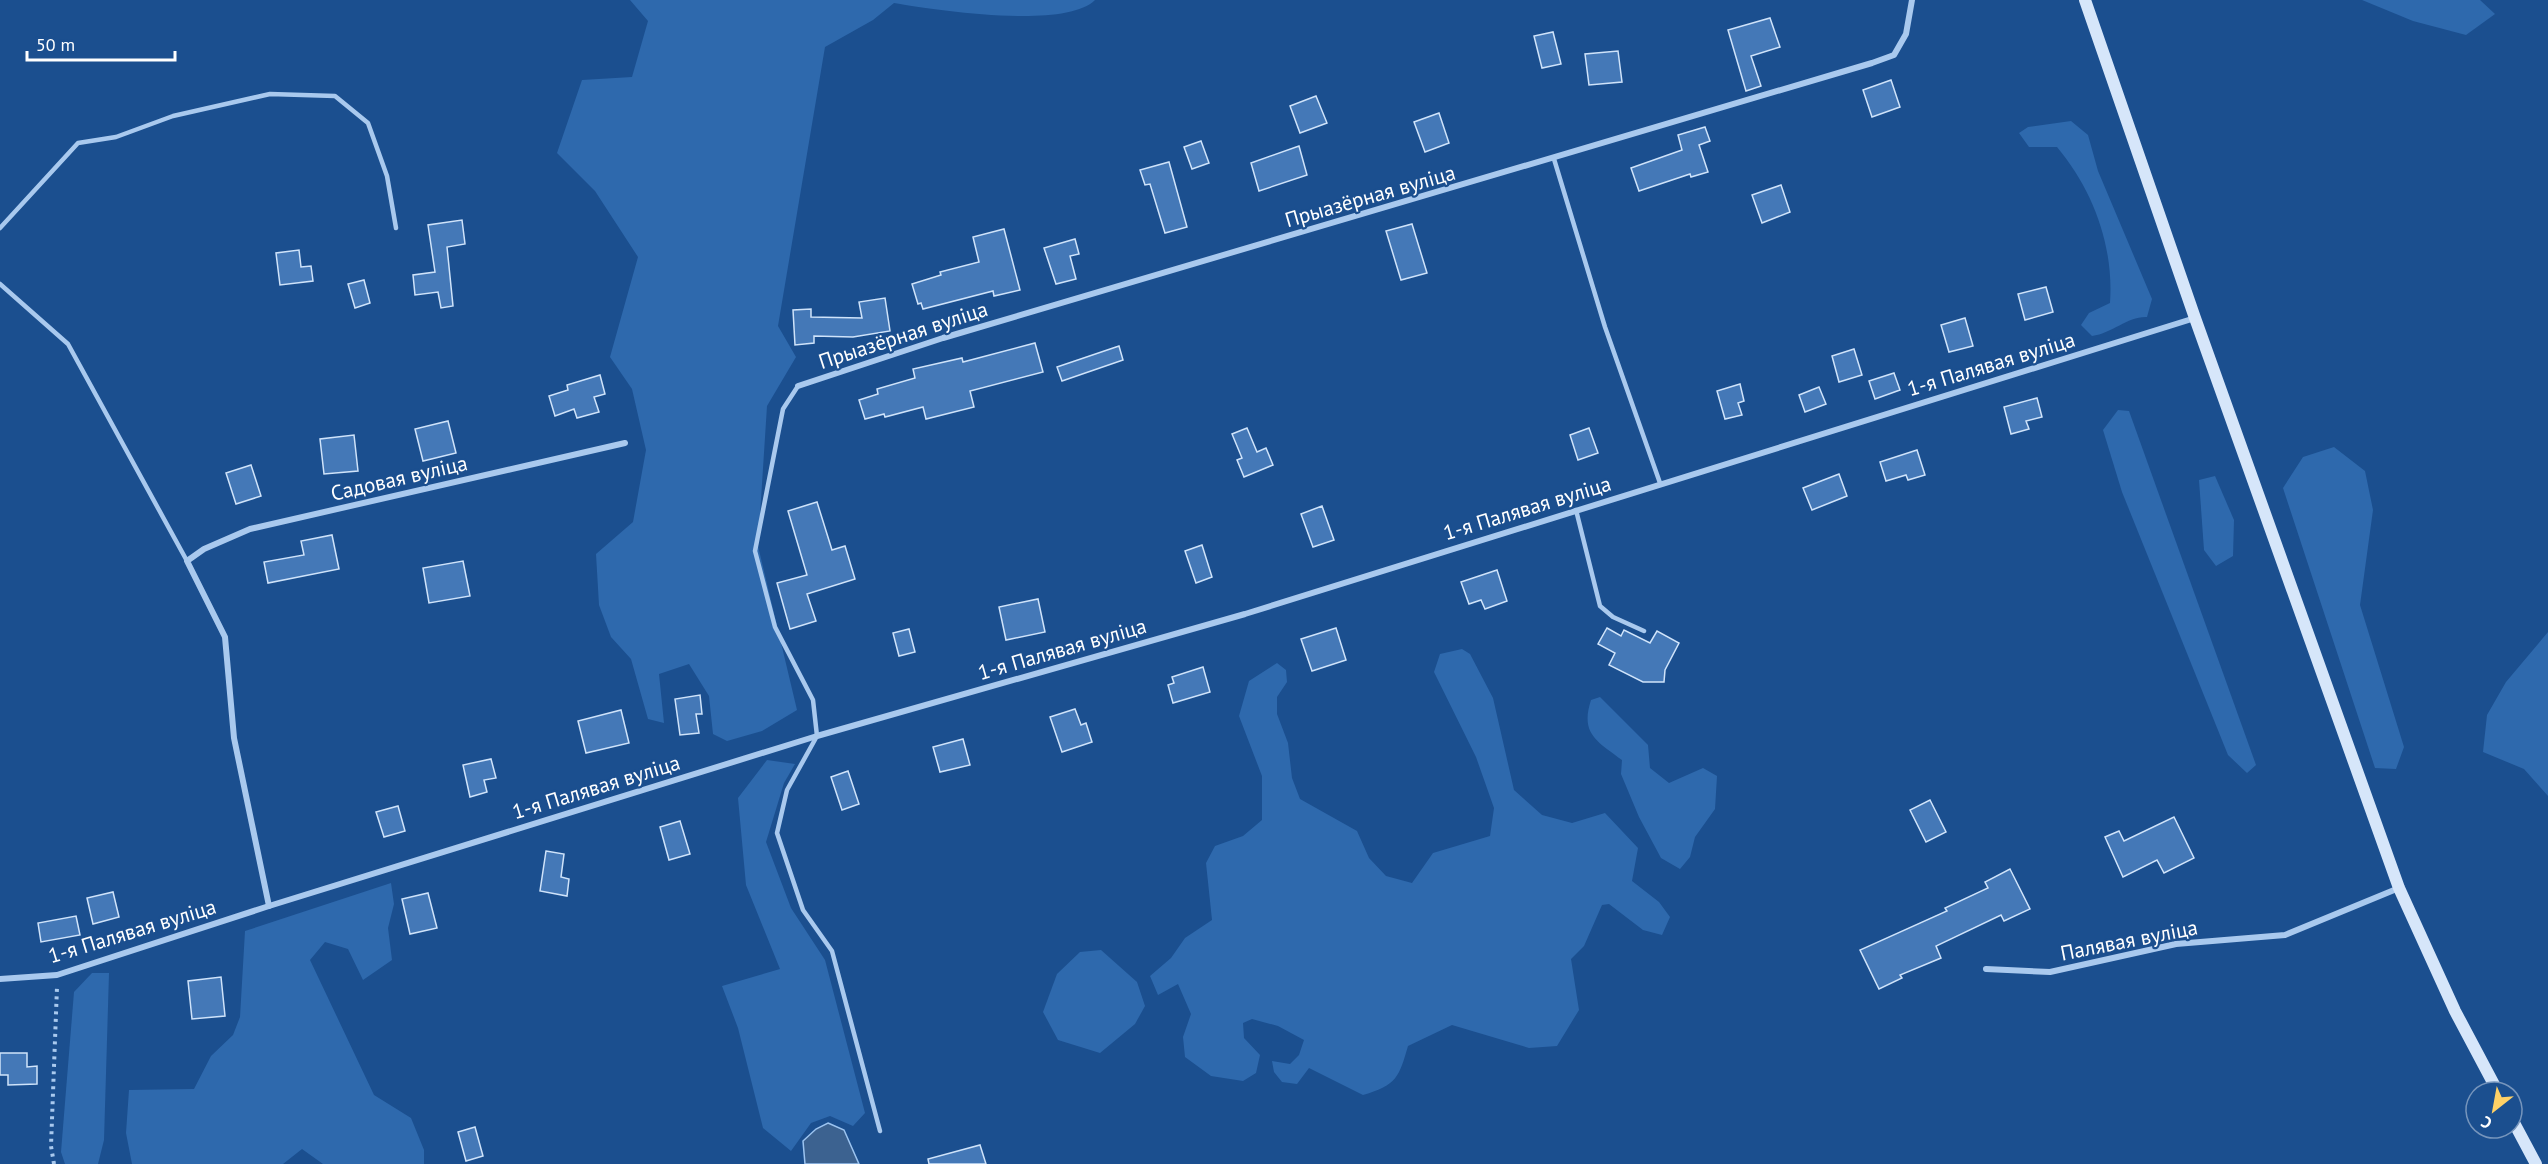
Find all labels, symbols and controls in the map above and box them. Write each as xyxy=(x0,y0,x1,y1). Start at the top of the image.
scale bar xyxy=(27,24,176,62)
text: 50 m xyxy=(36,33,75,56)
street label: Прыазёрная вуліца xyxy=(1282,159,1458,233)
street label: Прыазёрная вуліца xyxy=(815,295,991,375)
street label: 1-я Палявая вуліца xyxy=(1904,326,2078,402)
street label: Садовая вуліца xyxy=(328,449,470,507)
street label: 1-я Палявая вуліца xyxy=(1440,470,1614,546)
street label: 1-я Палявая вуліца xyxy=(975,612,1149,686)
street label: 1-я Палявая вуліца xyxy=(509,749,683,825)
street label: 1-я Палявая вуліца xyxy=(45,893,219,969)
street label: Палявая вуліца xyxy=(2058,913,2200,967)
north arrow xyxy=(2464,1080,2524,1140)
text: С xyxy=(2477,1112,2495,1134)

